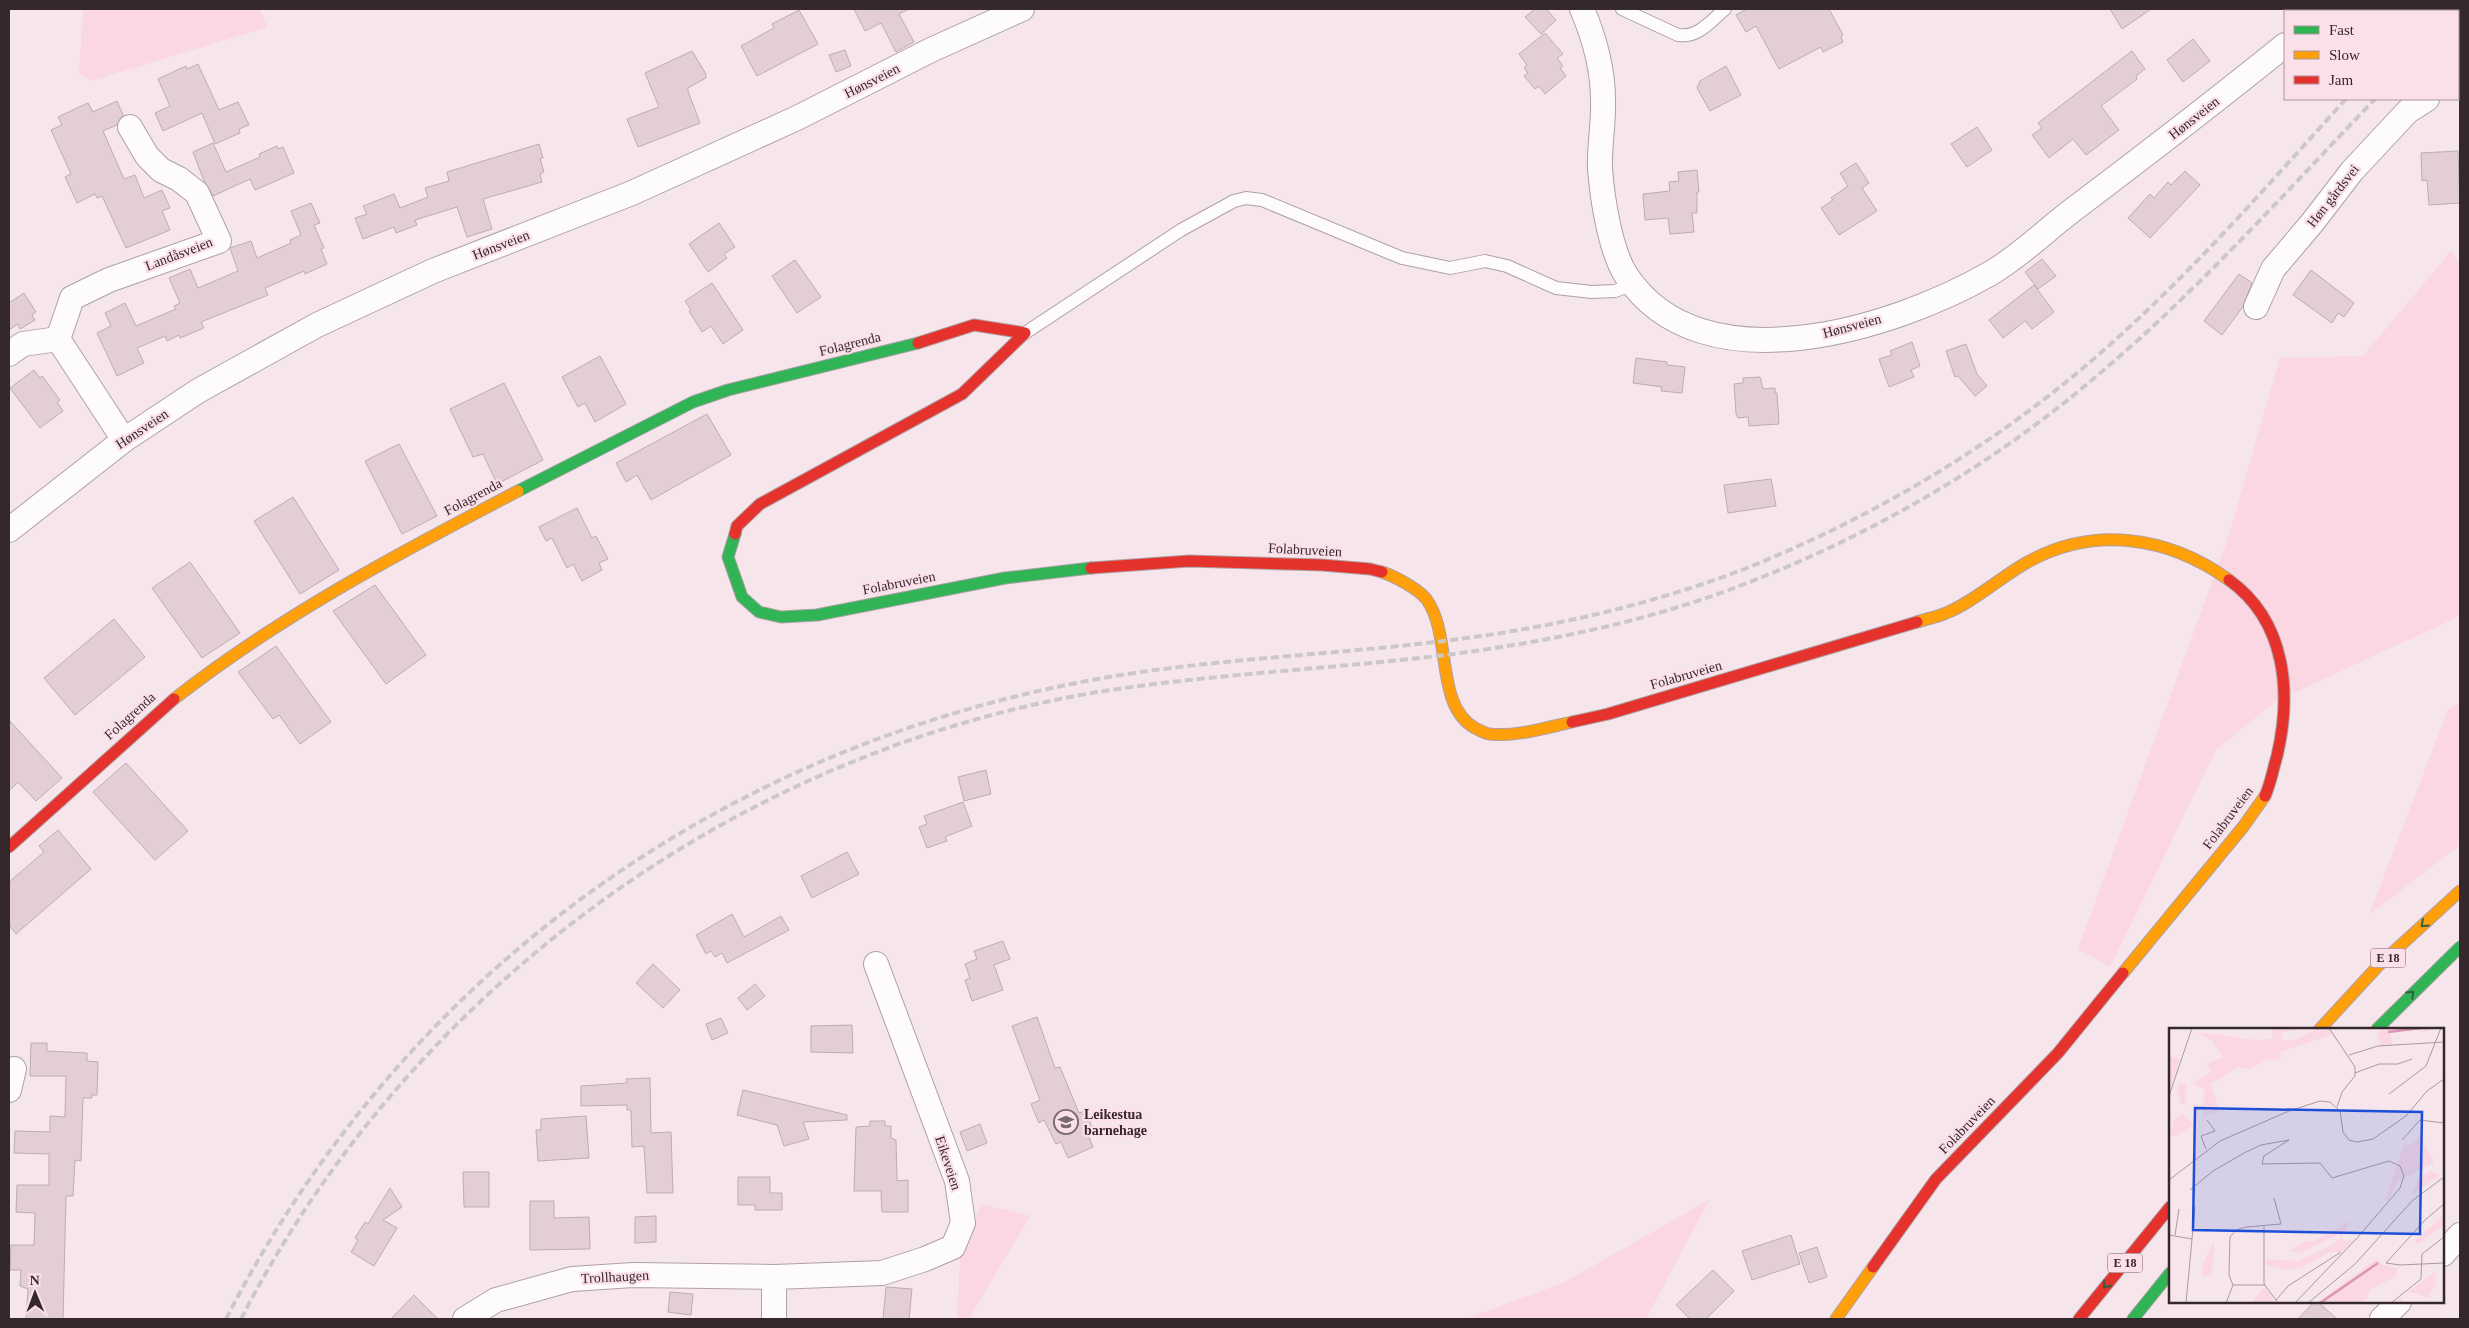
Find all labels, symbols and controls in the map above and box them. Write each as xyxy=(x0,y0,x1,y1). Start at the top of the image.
legend xyxy=(2284,10,2459,100)
text: Fast xyxy=(2329,22,2355,38)
text: Slow xyxy=(2329,47,2360,63)
street label: Hønsveien xyxy=(842,61,902,101)
text: Jam xyxy=(2329,72,2353,88)
street label: Hønsveien xyxy=(2166,94,2222,142)
street label: Høn gårdsvei xyxy=(2304,162,2362,230)
street label: Hønsveien xyxy=(470,227,532,263)
street label: Landåsveien xyxy=(143,234,215,274)
street label: Hønsveien xyxy=(1821,311,1883,341)
street label: Folagrenda xyxy=(818,329,883,359)
street label: Hønsveien xyxy=(113,406,171,452)
street label: Folagrenda xyxy=(442,475,505,518)
street label: Folabruveien xyxy=(1268,541,1342,559)
street label: Folabruveien xyxy=(861,569,937,597)
street label: Folabruveien xyxy=(1648,658,1724,692)
street label: Folagrenda xyxy=(102,689,159,743)
street label: Folabruveien xyxy=(2200,784,2256,852)
one-way arrow xyxy=(2421,918,2430,927)
road number: E 18 xyxy=(2370,948,2406,968)
one-way arrow xyxy=(2406,991,2415,1000)
inset map xyxy=(2169,1028,2444,1303)
street label: Folabruveien xyxy=(1936,1093,1998,1157)
place label: Leikestua barnehage xyxy=(1084,1107,1147,1138)
school or university icon: Leikestua barnehage xyxy=(1053,1109,1079,1135)
street label: Eikeveien xyxy=(932,1134,964,1192)
road number: E 18 xyxy=(2108,1254,2142,1272)
north arrow xyxy=(10,1268,60,1318)
street label: Trollhaugen xyxy=(581,1268,649,1286)
text: N xyxy=(30,1273,40,1288)
one-way arrow xyxy=(2104,1279,2112,1288)

